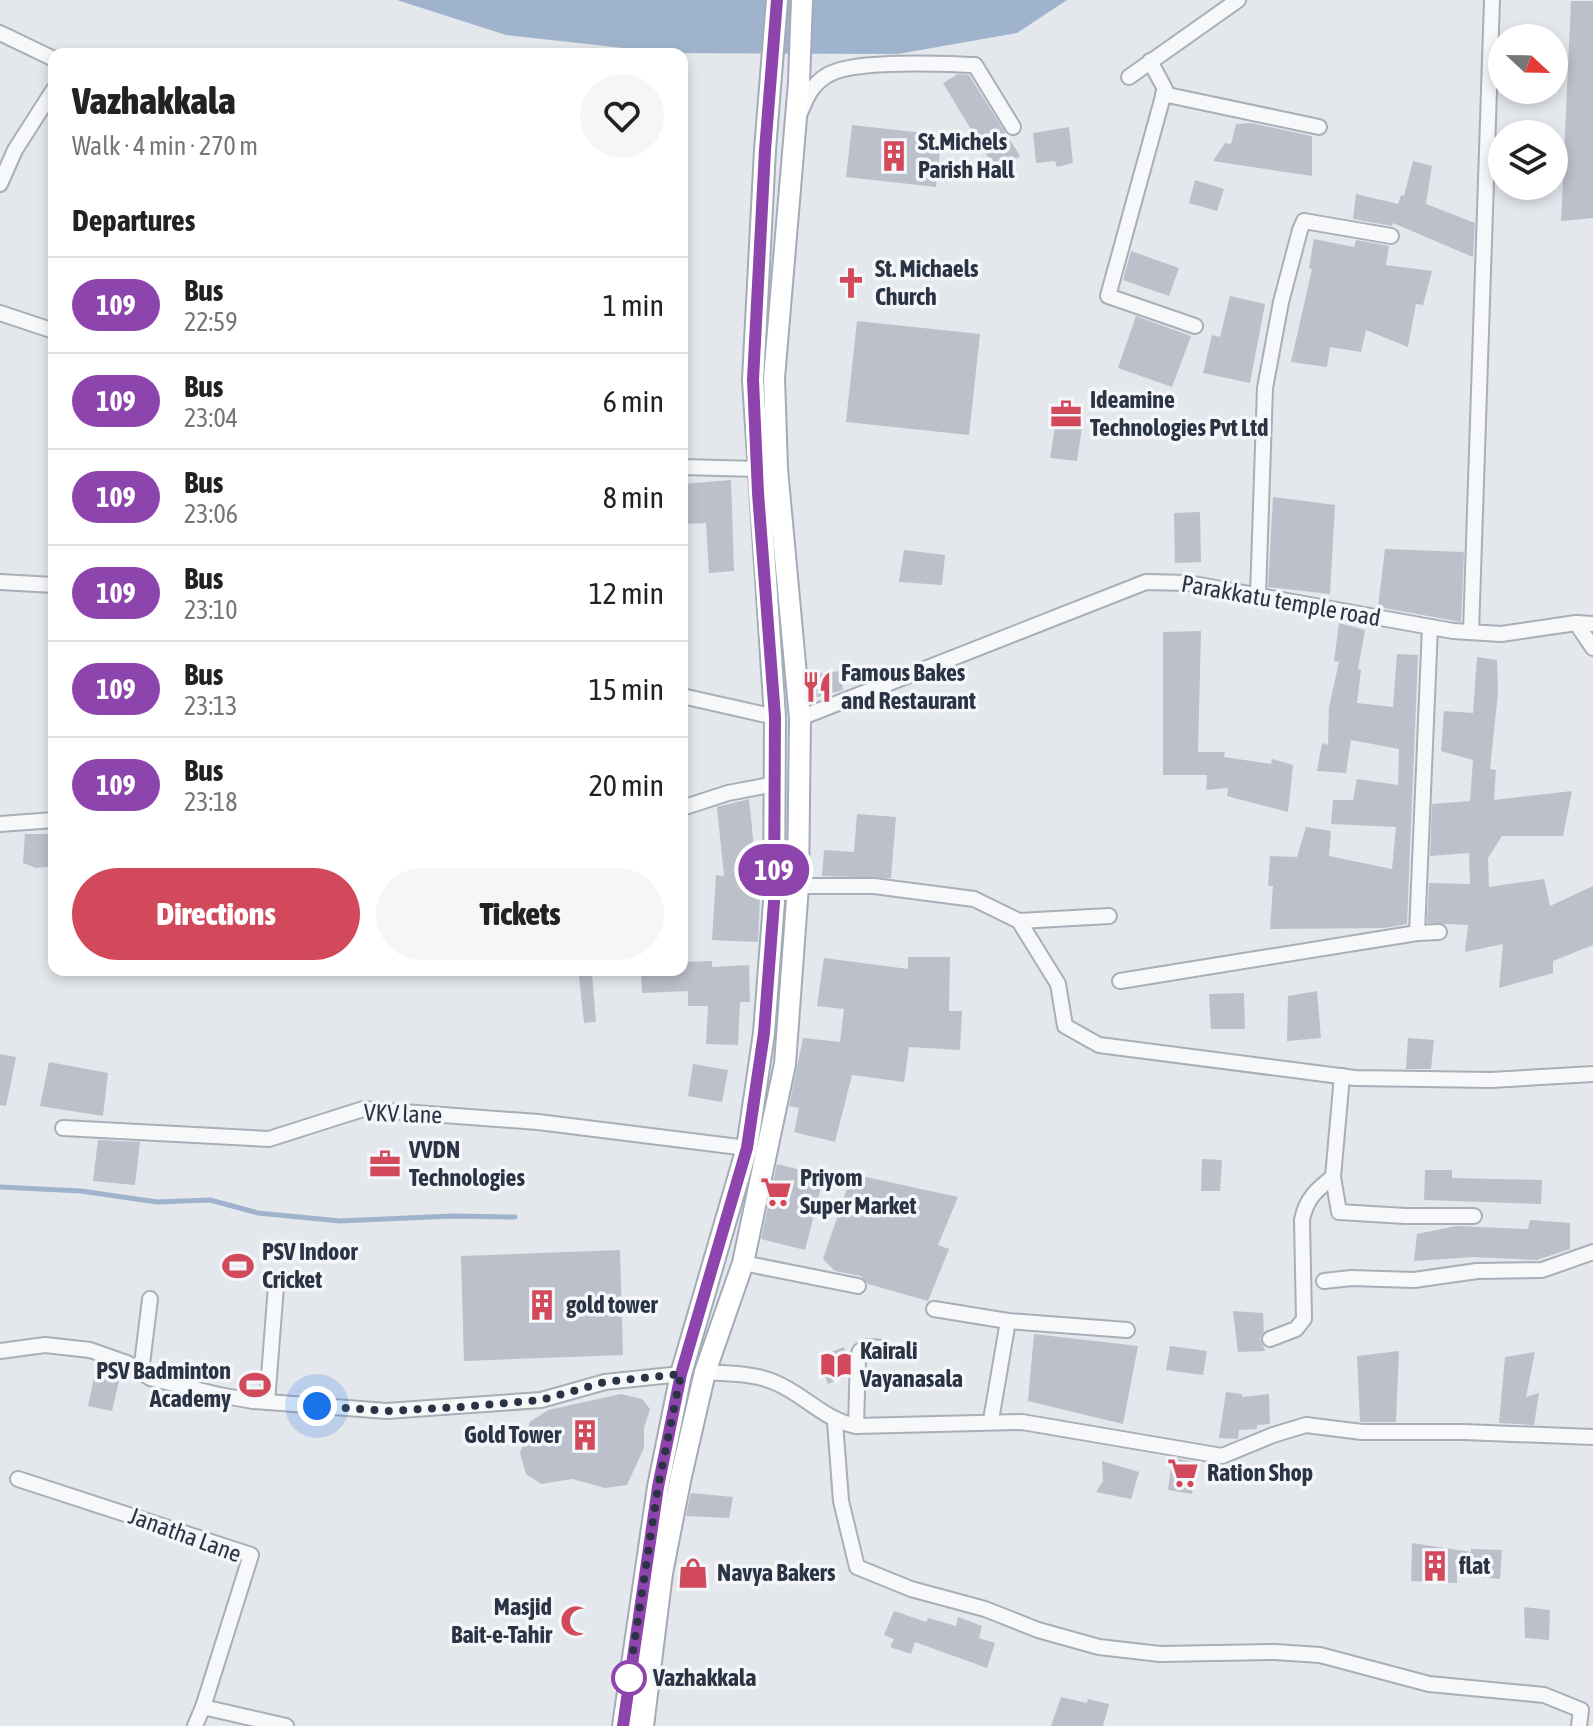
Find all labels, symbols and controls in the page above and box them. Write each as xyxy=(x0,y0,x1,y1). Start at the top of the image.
north arrow xyxy=(1488,24,1568,104)
map controls xyxy=(1488,24,1568,200)
button: heart xyxy=(580,74,664,158)
text: Vazhakkala xyxy=(72,79,236,122)
button: layers xyxy=(1488,120,1568,200)
place label: St.Michels Parish Hall xyxy=(918,128,1015,183)
text: Walk · 4 min · 270 m xyxy=(72,131,258,161)
building icon: St.Michels Parish Hall xyxy=(877,139,911,173)
text: Departures xyxy=(72,203,195,237)
place label: St. Michaels Church xyxy=(875,255,979,310)
church icon: St. Michaels Church xyxy=(834,266,868,300)
text: Bus xyxy=(184,273,223,307)
text: 1 min xyxy=(603,288,664,322)
text: 109 xyxy=(96,289,136,321)
text: 22:59 xyxy=(184,307,238,337)
text: Bus xyxy=(184,369,223,403)
text: 6 min xyxy=(603,384,664,418)
text: 109 xyxy=(96,385,136,417)
place label: Ideamine Technologies Pvt Ltd xyxy=(1090,386,1268,441)
office icon: Ideamine Technologies Pvt Ltd xyxy=(1049,397,1083,431)
text: 23:04 xyxy=(184,403,238,433)
text: Bus xyxy=(184,465,223,499)
text: 8 min xyxy=(603,480,664,514)
text: 109 xyxy=(96,481,136,513)
text: 23:06 xyxy=(184,499,238,529)
text: Bus xyxy=(184,561,223,595)
street label: Parakkatu temple road xyxy=(1179,570,1383,631)
text: 12 min xyxy=(589,576,664,610)
text: 109 xyxy=(96,577,136,609)
text: 23:10 xyxy=(184,595,238,625)
text: Bus xyxy=(184,657,223,691)
place label: Famous Bakes and Restaurant xyxy=(841,659,976,714)
restaurant icon: Famous Bakes and Restaurant xyxy=(800,670,834,704)
text: 15 min xyxy=(589,672,664,706)
text: 109 xyxy=(96,673,136,705)
text: 23:13 xyxy=(184,691,238,721)
text: Bus xyxy=(184,753,223,787)
text: 20 min xyxy=(589,768,664,802)
text: 109 xyxy=(96,769,136,801)
text: 23:18 xyxy=(184,787,238,817)
line badge: 109 xyxy=(728,844,820,896)
text: 109 xyxy=(754,854,794,886)
button: Directions xyxy=(72,868,360,960)
button: Tickets xyxy=(376,868,664,960)
street label: VKV lane xyxy=(363,1099,443,1128)
place label: VVDN Technologies xyxy=(408,1136,525,1191)
office icon: VVDN Technologies xyxy=(368,1147,402,1181)
place label: Priyom Super Market xyxy=(800,1164,917,1219)
supermarket icon: Priyom Super Market xyxy=(759,1175,793,1209)
place label: PSV Indoor Cricket xyxy=(262,1238,359,1293)
sports icon: PSV Indoor Cricket xyxy=(221,1249,255,1283)
building icon: gold tower xyxy=(525,1288,559,1322)
place label: gold tower xyxy=(566,1291,659,1318)
place label: Kairali Vayanasala xyxy=(859,1337,963,1392)
library icon: Kairali Vayanasala xyxy=(819,1348,853,1382)
place label: PSV Badminton Academy xyxy=(96,1357,231,1412)
sports icon: PSV Badminton Academy xyxy=(238,1368,272,1402)
your location xyxy=(297,1386,337,1426)
building icon: Gold Tower xyxy=(568,1418,602,1452)
place label: Gold Tower xyxy=(464,1421,562,1448)
supermarket icon: Ration Shop xyxy=(1166,1456,1200,1490)
place label: Ration Shop xyxy=(1207,1459,1313,1486)
street label: Janatha Lane xyxy=(125,1502,245,1567)
building icon: flat xyxy=(1418,1549,1452,1583)
place label: flat xyxy=(1458,1552,1490,1579)
shop icon: Navya Bakers xyxy=(676,1556,710,1590)
place label: Navya Bakers xyxy=(717,1559,836,1586)
place label: Masjid Bait-e-Tahir xyxy=(451,1593,553,1648)
mosque icon: Masjid Bait-e-Tahir xyxy=(559,1604,593,1638)
marker: Vazhakkala xyxy=(612,1661,646,1695)
place label: Vazhakkala xyxy=(652,1664,756,1691)

